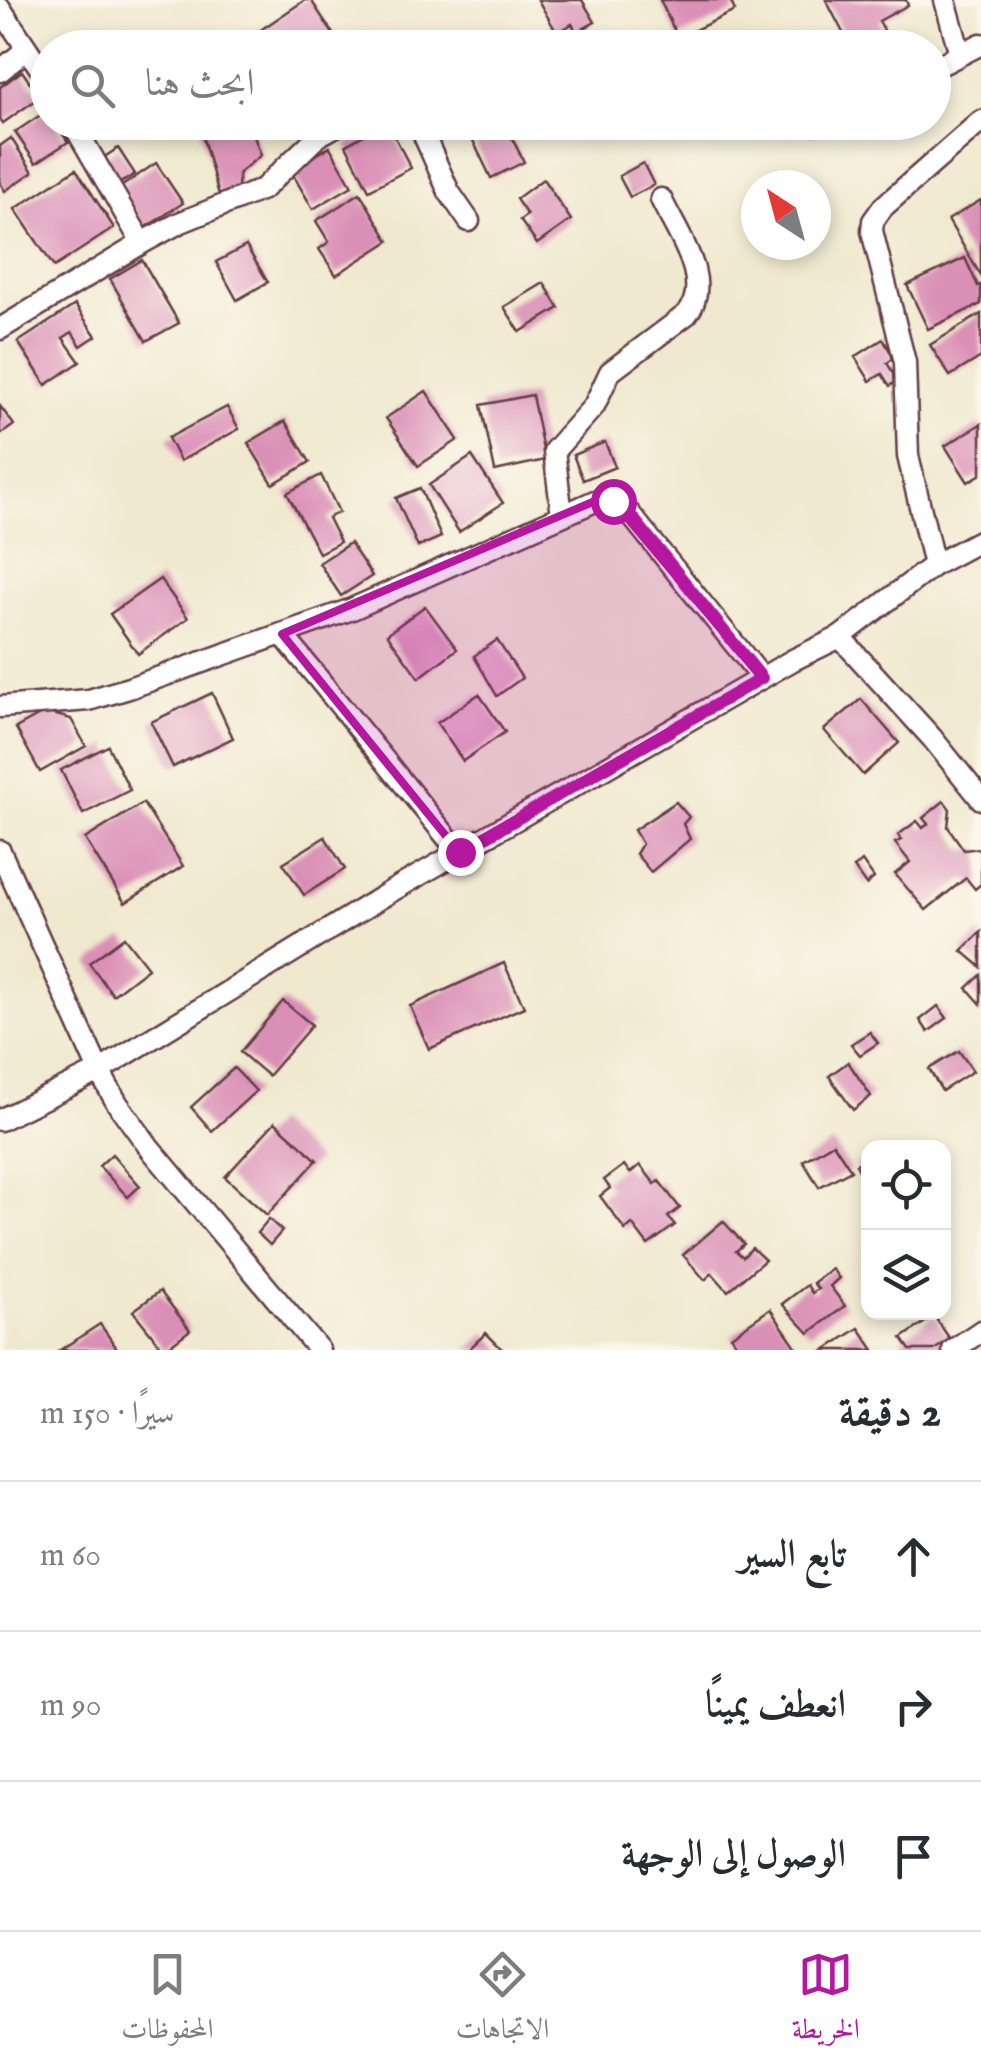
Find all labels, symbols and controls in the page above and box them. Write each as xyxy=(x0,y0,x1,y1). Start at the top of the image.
search box xyxy=(30,30,951,140)
icon: search xyxy=(65,58,120,113)
text: ابحث هنا xyxy=(145,61,255,109)
north arrow xyxy=(741,170,831,260)
route start xyxy=(591,479,637,525)
route end xyxy=(438,830,484,876)
map controls xyxy=(861,1140,951,1320)
button: locate xyxy=(861,1140,951,1230)
button: layers xyxy=(861,1230,951,1320)
text: 2 دقيقة xyxy=(839,1387,941,1440)
text: سيرًا · 150 m xyxy=(40,1394,175,1435)
icon: ahead xyxy=(886,1529,941,1584)
text: تابع السير xyxy=(738,1532,846,1580)
text: 60 m xyxy=(40,1536,101,1577)
icon: right xyxy=(886,1679,941,1734)
text: انعطف يمينًا xyxy=(705,1682,846,1730)
text: 90 m xyxy=(40,1686,101,1727)
icon: arrive xyxy=(886,1829,941,1884)
text: الوصول إلى الوجهة xyxy=(621,1832,846,1880)
tab: المحفوظات xyxy=(121,1947,213,2056)
tab: الاتجاهات xyxy=(456,1947,549,2056)
tab: الخريطة xyxy=(792,1947,860,2056)

